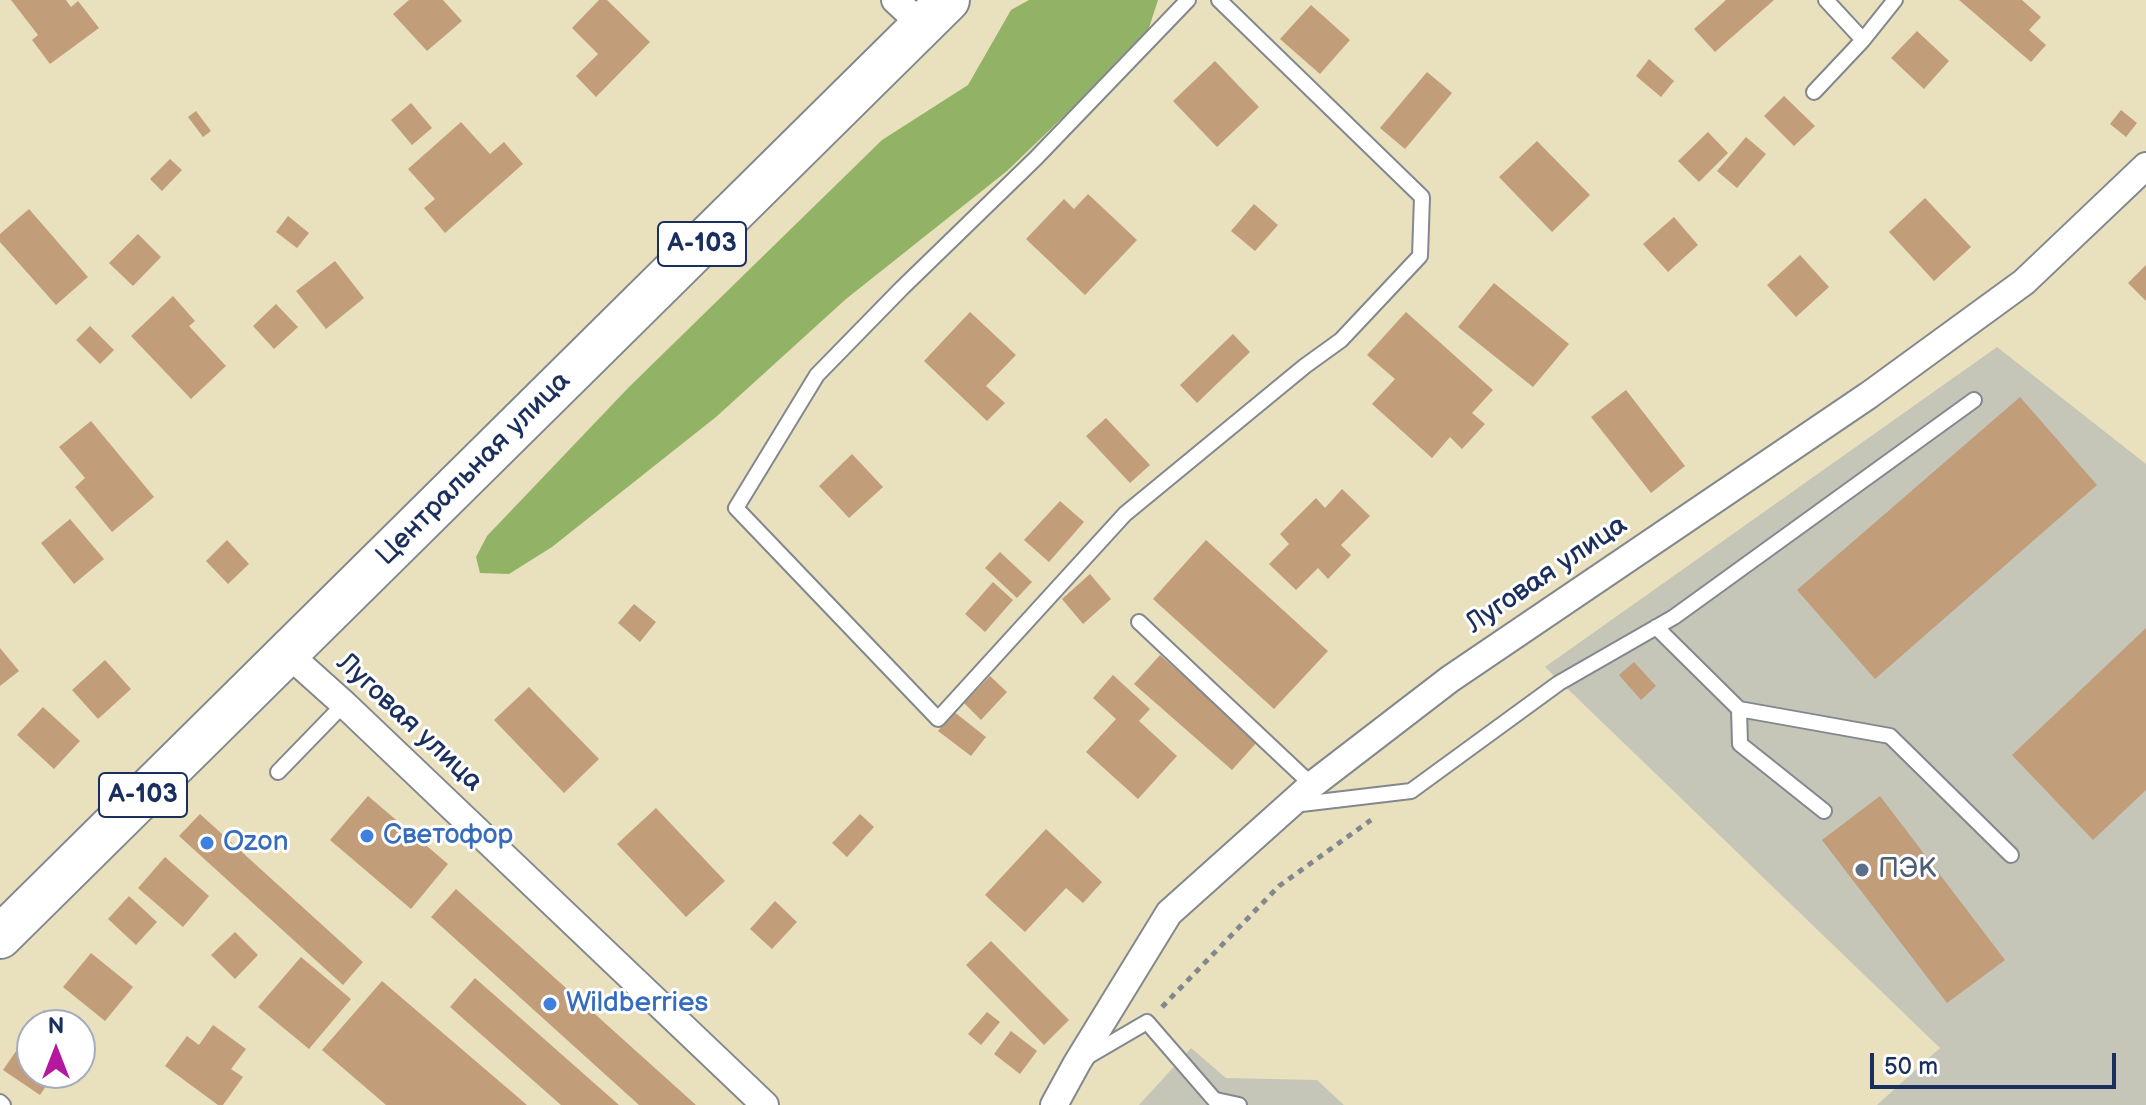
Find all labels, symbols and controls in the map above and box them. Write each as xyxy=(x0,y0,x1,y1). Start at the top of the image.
road number: А-103 xyxy=(658,222,746,266)
street label: Центральная улица xyxy=(370,365,578,573)
street label: Луговая улица xyxy=(1460,509,1634,641)
street label: Луговая улица xyxy=(329,647,489,799)
road number: А-103 xyxy=(99,773,187,817)
place label: Светофор xyxy=(383,819,513,853)
place label: Ozon xyxy=(223,826,289,860)
marker: Светофор xyxy=(358,827,376,845)
marker: Ozon xyxy=(198,834,216,852)
place label: ПЭК xyxy=(1878,853,1936,887)
marker: ПЭК xyxy=(1853,861,1871,879)
place label: Wildberries xyxy=(566,987,708,1021)
marker: Wildberries xyxy=(541,995,559,1013)
north arrow xyxy=(16,1009,96,1089)
text: N xyxy=(48,1013,64,1040)
scale bar xyxy=(1874,1037,2120,1087)
text: 50 m xyxy=(1884,1052,1938,1081)

